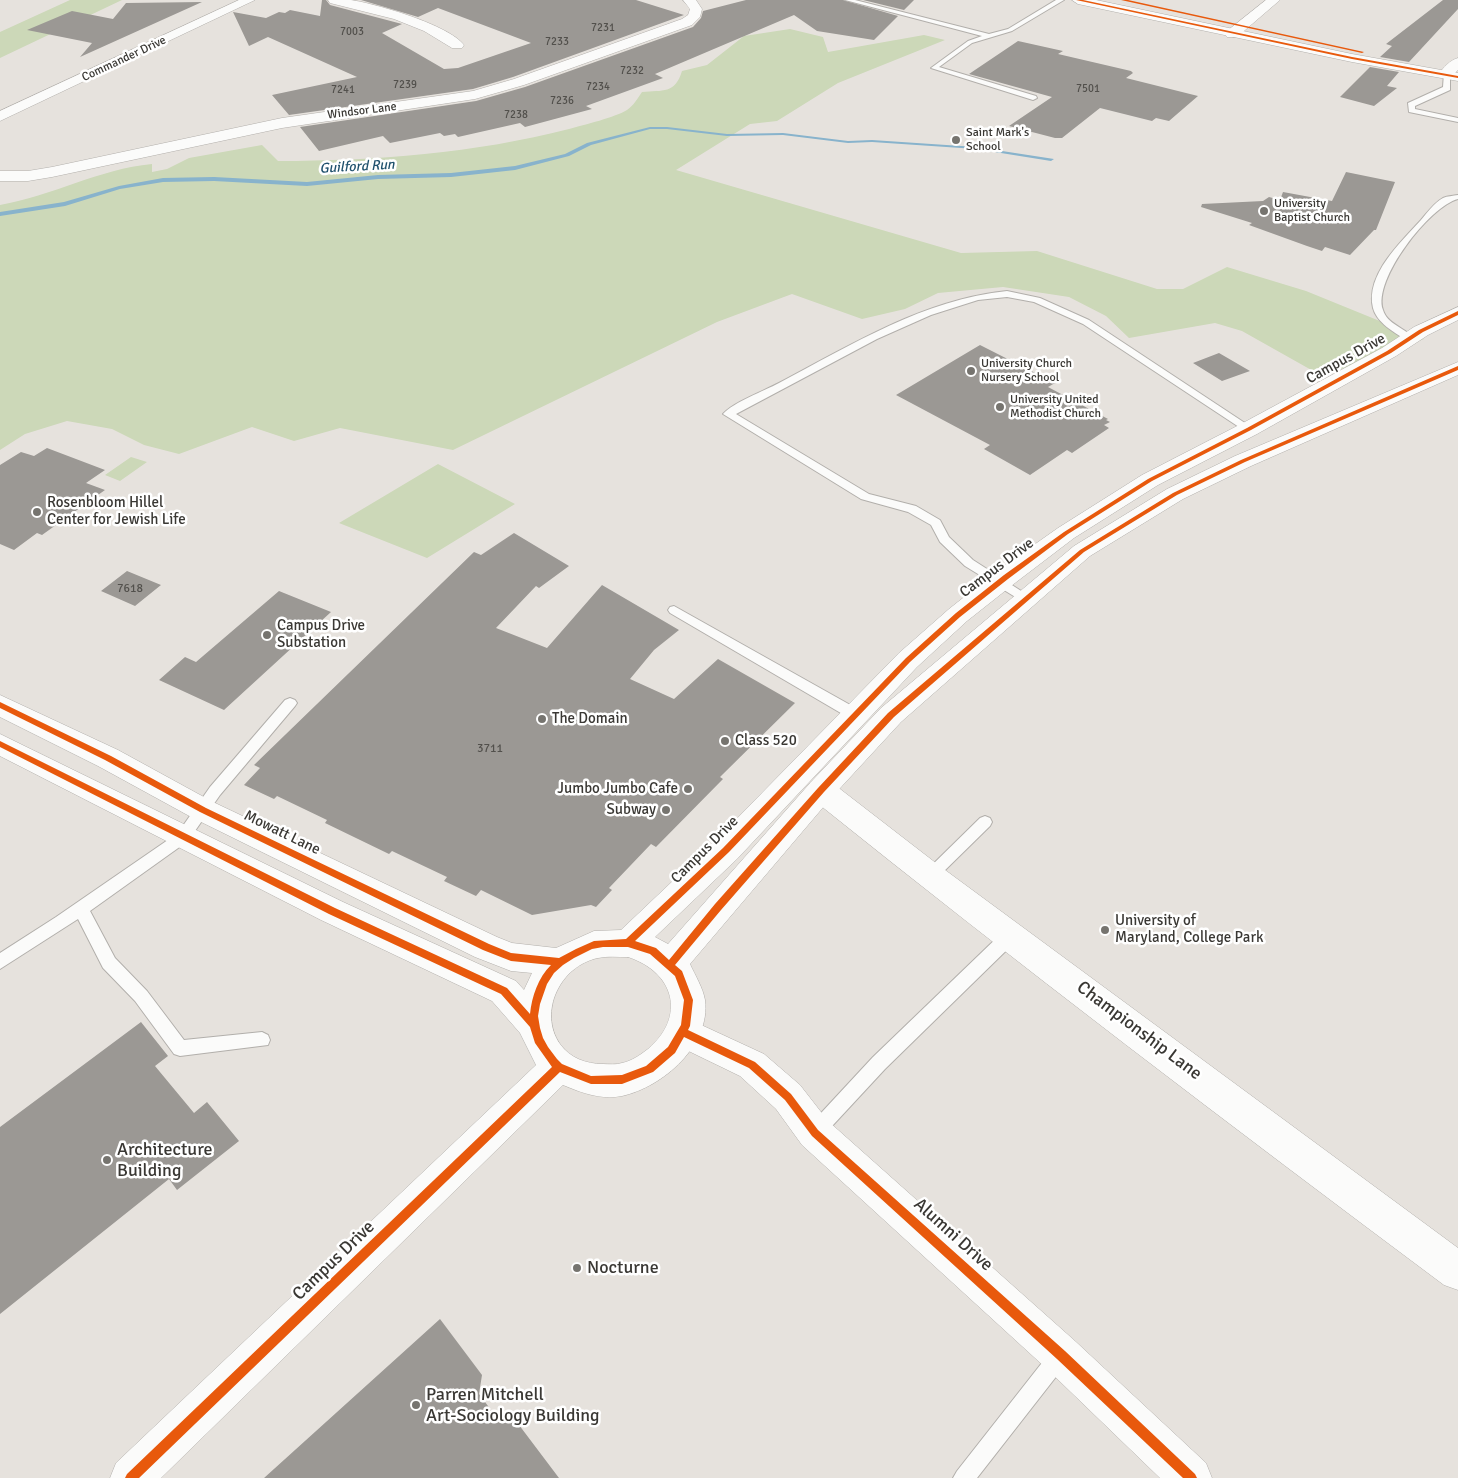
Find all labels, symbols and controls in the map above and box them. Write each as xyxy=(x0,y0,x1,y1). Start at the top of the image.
house number: 7231 xyxy=(591,21,615,35)
house number: 7003 xyxy=(340,25,364,39)
street label: Commander Drive xyxy=(80,33,168,85)
house number: 7233 xyxy=(545,35,569,49)
house number: 7232 xyxy=(620,64,644,78)
house number: 7239 xyxy=(393,78,417,92)
house number: 7234 xyxy=(586,80,610,94)
house number: 7501 xyxy=(1076,82,1100,96)
house number: 7241 xyxy=(331,83,355,97)
house number: 7236 xyxy=(550,94,574,108)
street label: Windsor Lane xyxy=(327,100,397,122)
house number: 7238 xyxy=(504,108,528,122)
place label: Saint Mark's School xyxy=(966,126,1029,154)
marker: Saint Mark's School xyxy=(950,134,962,146)
water label: Guilford Run xyxy=(319,157,395,177)
place label: University Baptist Church xyxy=(1274,197,1350,225)
marker: University Baptist Church xyxy=(1258,205,1270,217)
street label: Campus Drive xyxy=(1303,330,1389,388)
place label: University Church Nursery School xyxy=(981,357,1072,385)
marker: University Church Nursery School xyxy=(965,365,977,377)
place label: University United Methodist Church xyxy=(1010,393,1101,421)
marker: University United Methodist Church xyxy=(994,401,1006,413)
place label: Rosenbloom Hillel Center for Jewish Life xyxy=(47,494,186,529)
marker: Rosenbloom Hillel Center for Jewish Life xyxy=(31,506,43,518)
street label: Campus Drive xyxy=(956,534,1038,602)
house number: 7618 xyxy=(117,582,143,596)
place label: Campus Drive Substation xyxy=(277,617,365,652)
marker: Campus Drive Substation xyxy=(261,629,273,641)
place label: The Domain xyxy=(552,710,628,728)
marker: The Domain xyxy=(536,713,548,725)
place label: Class 520 xyxy=(735,732,797,750)
marker: Class 520 xyxy=(719,735,731,747)
house number: 3711 xyxy=(477,742,503,756)
place label: Jumbo Jumbo Cafe xyxy=(557,780,678,798)
marker: Jumbo Jumbo Cafe xyxy=(682,783,694,795)
place label: Subway xyxy=(606,801,656,819)
marker: Subway xyxy=(660,804,672,816)
street label: Mowatt Lane xyxy=(241,807,323,859)
street label: Campus Drive xyxy=(667,812,743,888)
place label: University of Maryland, College Park xyxy=(1115,912,1263,947)
marker: University of Maryland, College Park xyxy=(1099,924,1111,936)
street label: Championship Lane xyxy=(1072,977,1206,1085)
place label: Architecture Building xyxy=(117,1139,212,1182)
marker: Architecture Building xyxy=(101,1154,113,1166)
street label: Alumni Drive xyxy=(909,1194,997,1276)
street label: Campus Drive xyxy=(288,1217,380,1305)
place label: Nocturne xyxy=(587,1257,659,1279)
marker: Nocturne xyxy=(571,1262,583,1274)
place label: Parren Mitchell Art-Sociology Building xyxy=(426,1384,600,1426)
marker: Parren Mitchell Art-Sociology Building xyxy=(410,1399,422,1411)

